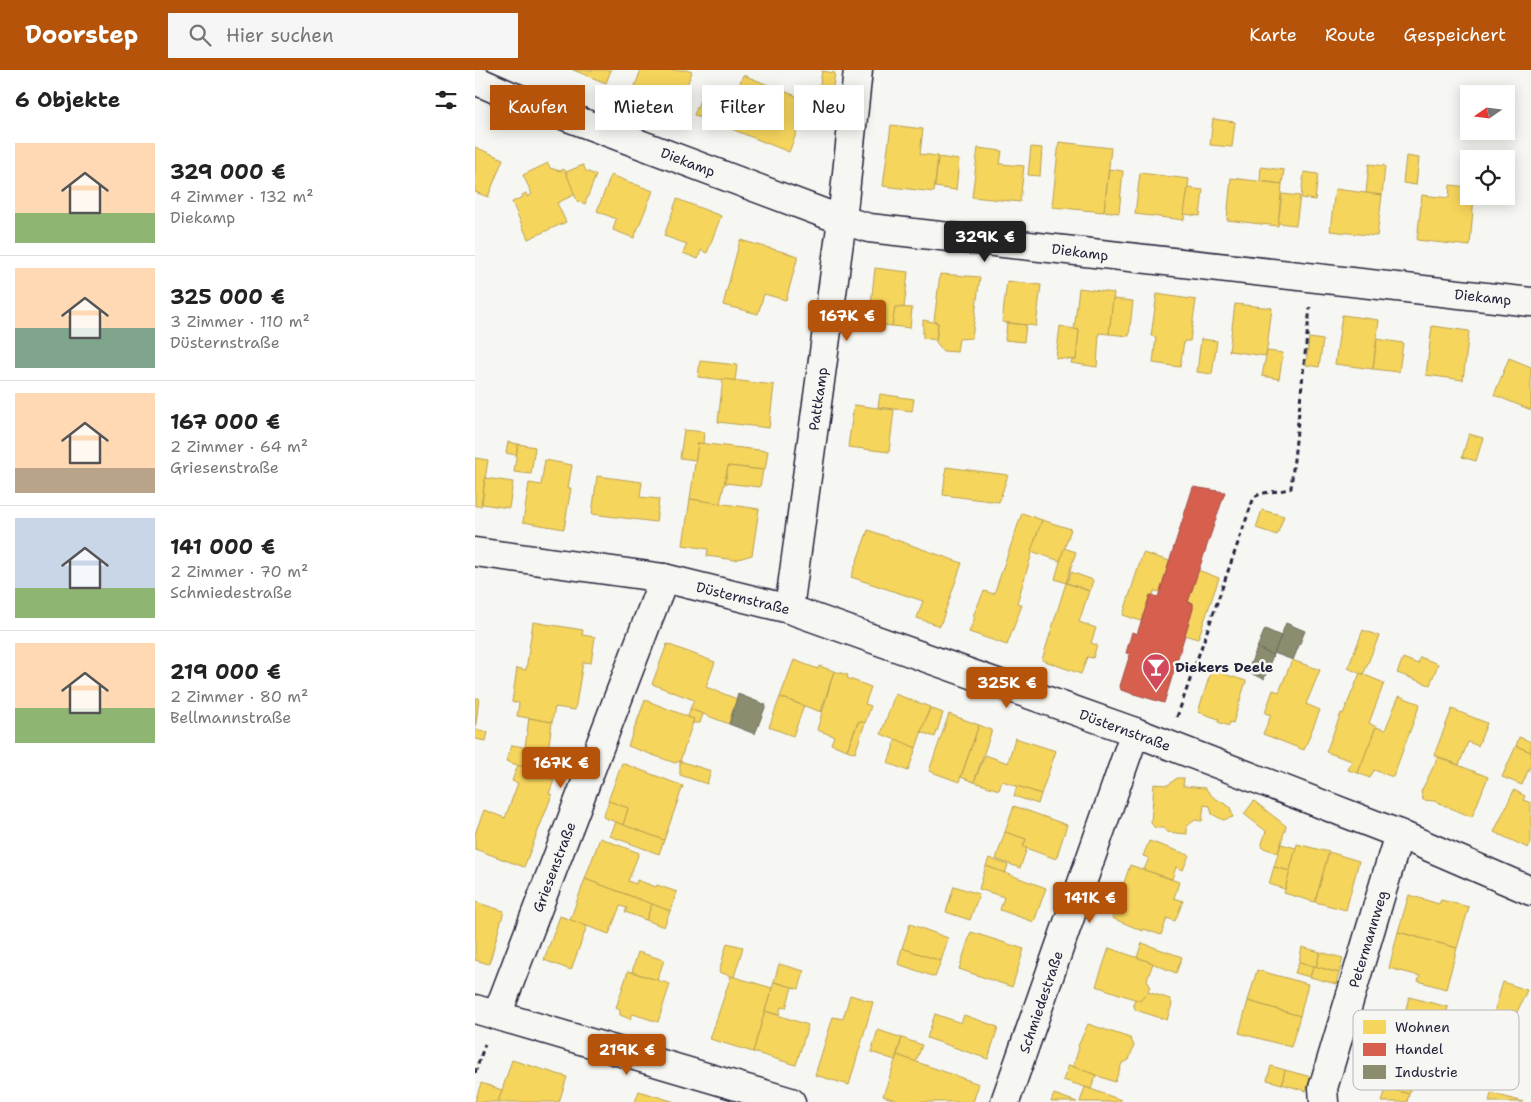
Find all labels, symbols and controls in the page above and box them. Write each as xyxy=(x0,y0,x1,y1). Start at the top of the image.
search box xyxy=(168,13,518,58)
text: Doorstep xyxy=(25,19,138,51)
icon: search xyxy=(186,21,214,49)
text: Hier suchen xyxy=(226,23,334,48)
text: Karte xyxy=(1249,23,1297,47)
text: Route xyxy=(1325,23,1376,47)
text: Gespeichert xyxy=(1404,23,1506,47)
chip: Kaufen xyxy=(490,85,585,130)
chip: Mieten xyxy=(595,85,692,130)
chip: Filter xyxy=(702,85,784,130)
chip: Neu xyxy=(794,85,864,130)
north arrow xyxy=(1460,85,1515,140)
map controls xyxy=(1460,85,1515,205)
text: 6 Objekte xyxy=(15,86,120,114)
icon: filters xyxy=(432,86,460,114)
street label: Diekamp xyxy=(658,143,718,181)
button: locate xyxy=(1460,150,1515,205)
text: 329 000 € xyxy=(170,158,286,186)
icon: home xyxy=(55,163,115,223)
text: 4 Zimmer · 132 m² xyxy=(170,186,314,207)
text: Diekamp xyxy=(170,207,235,228)
pin: 329K € xyxy=(944,220,1026,263)
text: 329K € xyxy=(955,226,1015,247)
street label: Diekamp xyxy=(1051,240,1110,264)
text: 325 000 € xyxy=(170,283,285,311)
street label: Diekamp xyxy=(1454,285,1512,309)
icon: home xyxy=(55,288,115,348)
pin: 167K € xyxy=(806,300,888,342)
text: 167K € xyxy=(819,305,875,326)
text: 3 Zimmer · 110 m² xyxy=(170,311,310,332)
text: Düsternstraße xyxy=(170,332,280,353)
street label: Pattkamp xyxy=(805,366,831,432)
text: 167 000 € xyxy=(170,408,280,436)
icon: home xyxy=(55,413,115,473)
text: 2 Zimmer · 64 m² xyxy=(170,436,308,457)
text: Griesenstraße xyxy=(170,457,279,478)
text: 141 000 € xyxy=(170,533,275,561)
icon: home xyxy=(55,538,115,598)
text: 2 Zimmer · 70 m² xyxy=(170,561,308,582)
street label: Düsternstraße xyxy=(694,578,792,618)
text: Schmiedestraße xyxy=(170,582,292,603)
bar icon: Diekers Deele xyxy=(1141,652,1171,691)
text: 219 000 € xyxy=(170,658,281,686)
place label: Diekers Deele xyxy=(1175,658,1273,676)
icon: home xyxy=(55,663,115,723)
pin: 325K € xyxy=(966,666,1048,709)
text: 325K € xyxy=(977,672,1037,693)
text: 2 Zimmer · 80 m² xyxy=(170,686,308,707)
street label: Düsternstraße xyxy=(1077,705,1173,755)
text: Bellmannstraße xyxy=(170,707,291,728)
pin: 167K € xyxy=(520,746,602,789)
text: 167K € xyxy=(533,752,589,773)
street label: Griesenstraße xyxy=(529,819,580,915)
pin: 141K € xyxy=(1049,882,1131,924)
text: 141K € xyxy=(1064,887,1116,908)
street label: Petermannweg xyxy=(1345,888,1391,990)
street label: Schmiedestraße xyxy=(1015,948,1067,1056)
legend xyxy=(1353,1010,1519,1090)
text: Wohnen xyxy=(1395,1018,1450,1036)
pin: 219K € xyxy=(586,1034,668,1076)
text: 219K € xyxy=(599,1039,655,1060)
text: Handel xyxy=(1395,1040,1444,1058)
text: Industrie xyxy=(1395,1063,1458,1081)

